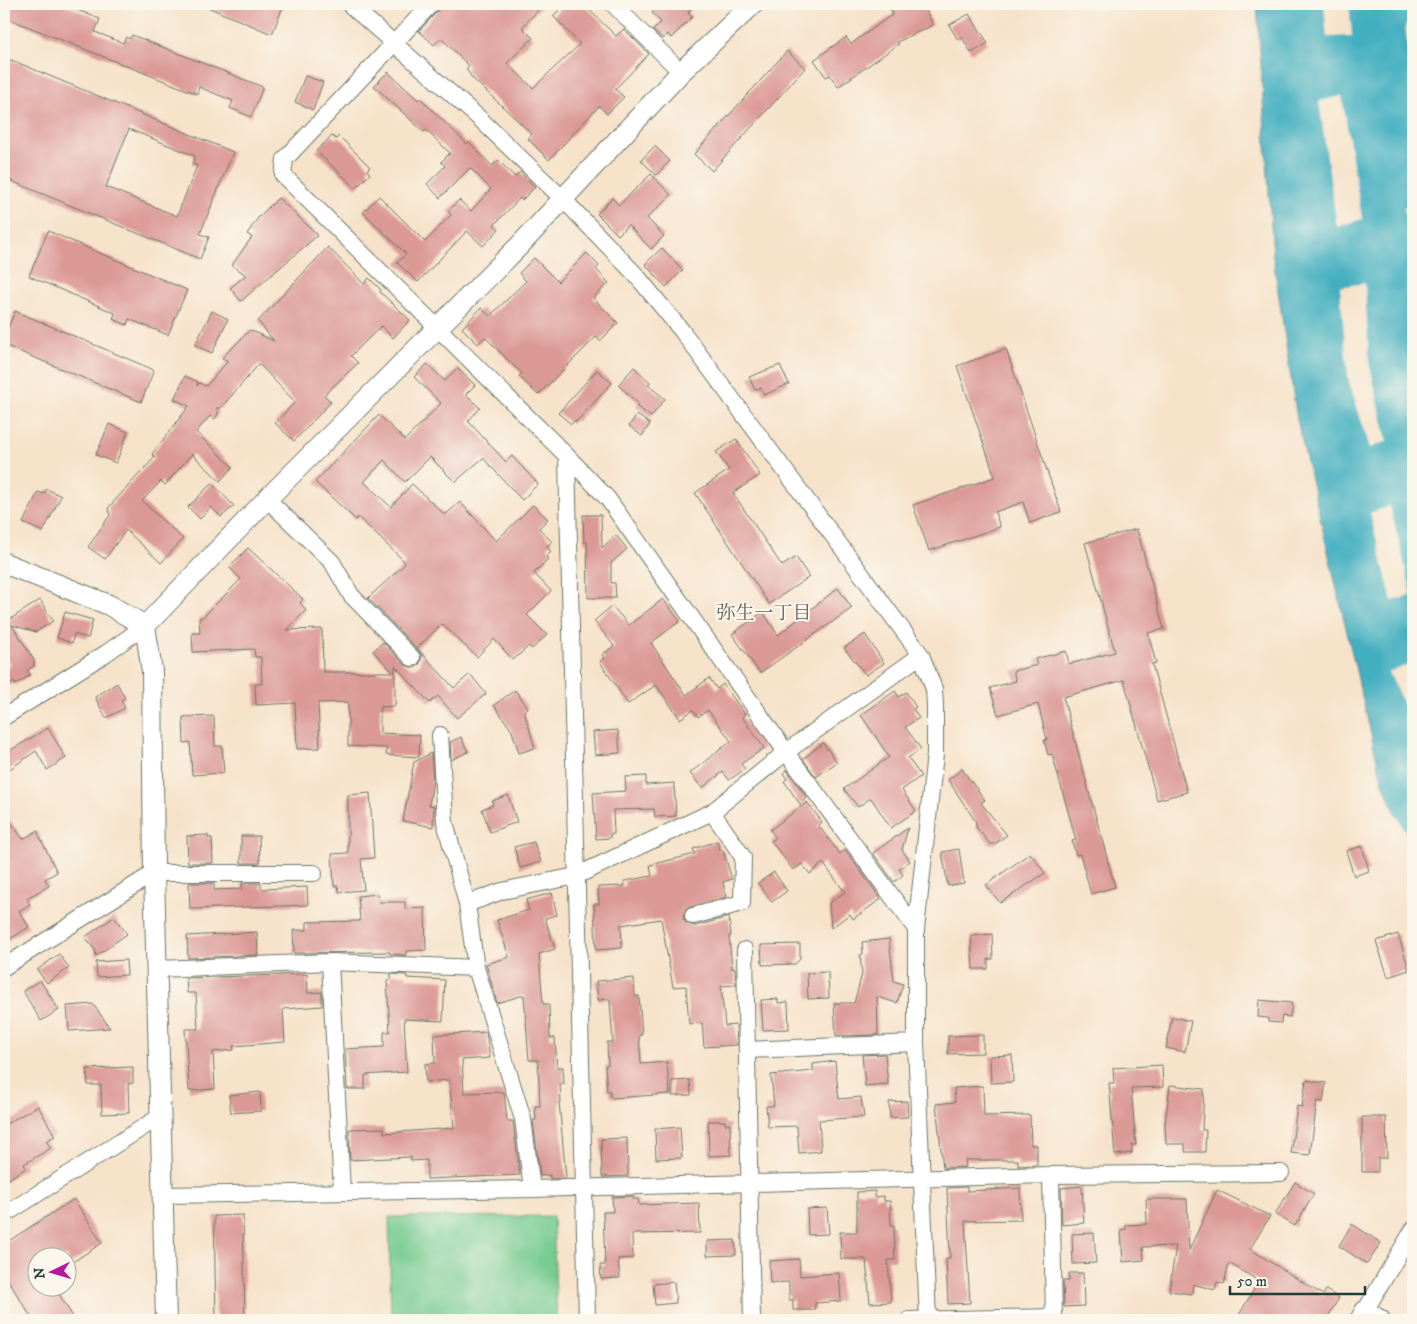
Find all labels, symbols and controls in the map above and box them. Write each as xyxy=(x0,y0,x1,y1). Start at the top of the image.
district label: 弥生一丁目 xyxy=(716,602,812,625)
north arrow xyxy=(28,1246,78,1296)
scale bar xyxy=(1230,1264,1364,1296)
text: N xyxy=(31,1266,50,1280)
text: 50 m xyxy=(1237,1272,1267,1291)

